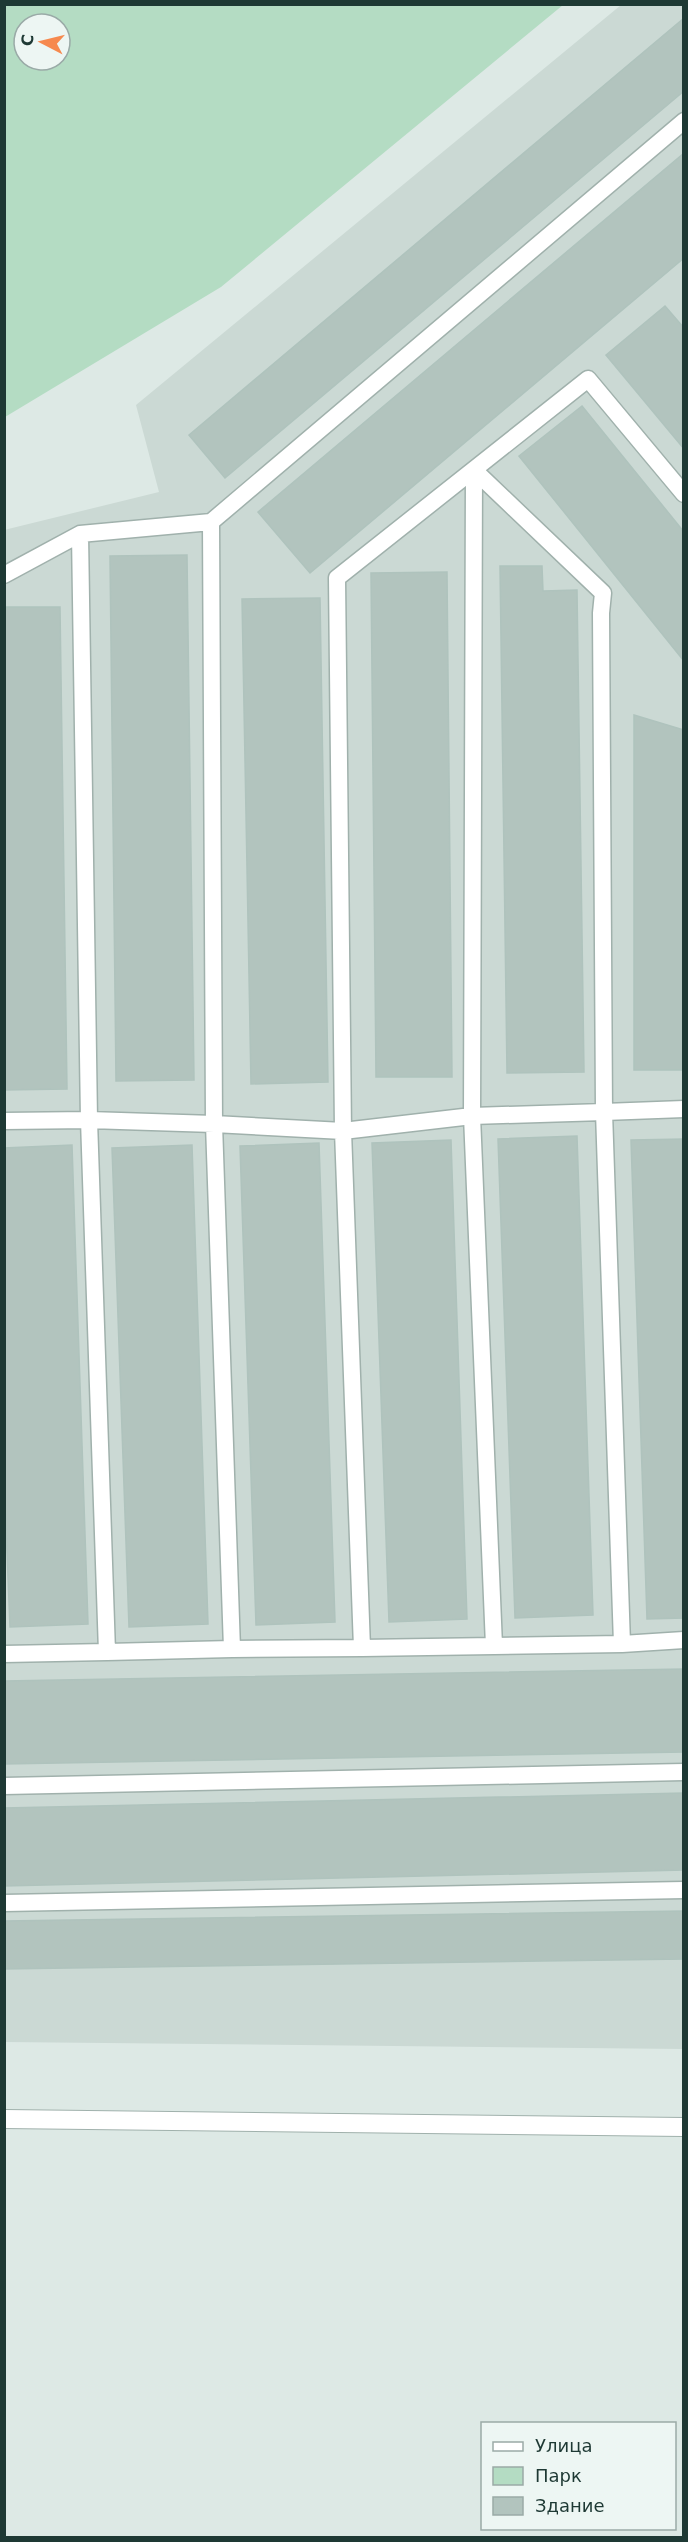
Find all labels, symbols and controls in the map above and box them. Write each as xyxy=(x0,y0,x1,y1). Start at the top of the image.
north arrow xyxy=(12,12,72,72)
text: С xyxy=(17,33,38,47)
legend xyxy=(481,2422,676,2530)
text: Улица xyxy=(535,2435,592,2456)
text: Парк xyxy=(535,2465,582,2486)
text: Здание xyxy=(535,2495,605,2516)

